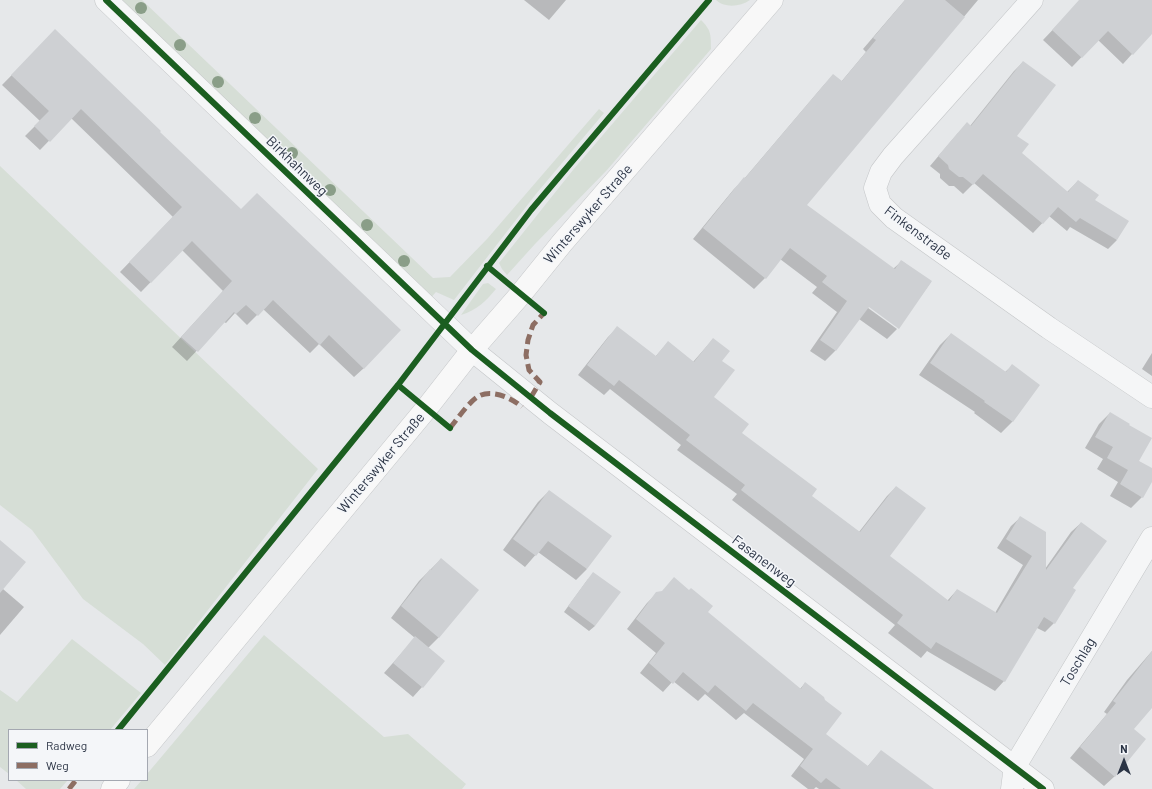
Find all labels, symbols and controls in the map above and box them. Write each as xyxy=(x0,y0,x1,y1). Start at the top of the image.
street label: Birkhahnweg xyxy=(263,133,331,199)
street label: Winterswyker Straße xyxy=(540,161,636,267)
street label: Finkenstraße xyxy=(881,202,955,264)
street label: Winterswyker Straße xyxy=(334,409,428,517)
street label: Fasanenweg xyxy=(729,532,799,590)
street label: Toschlag xyxy=(1057,635,1099,689)
legend xyxy=(8,729,148,781)
text: Radweg xyxy=(46,738,87,752)
north arrow xyxy=(1104,741,1144,781)
text: N xyxy=(1120,742,1128,755)
text: Weg xyxy=(46,758,69,772)

